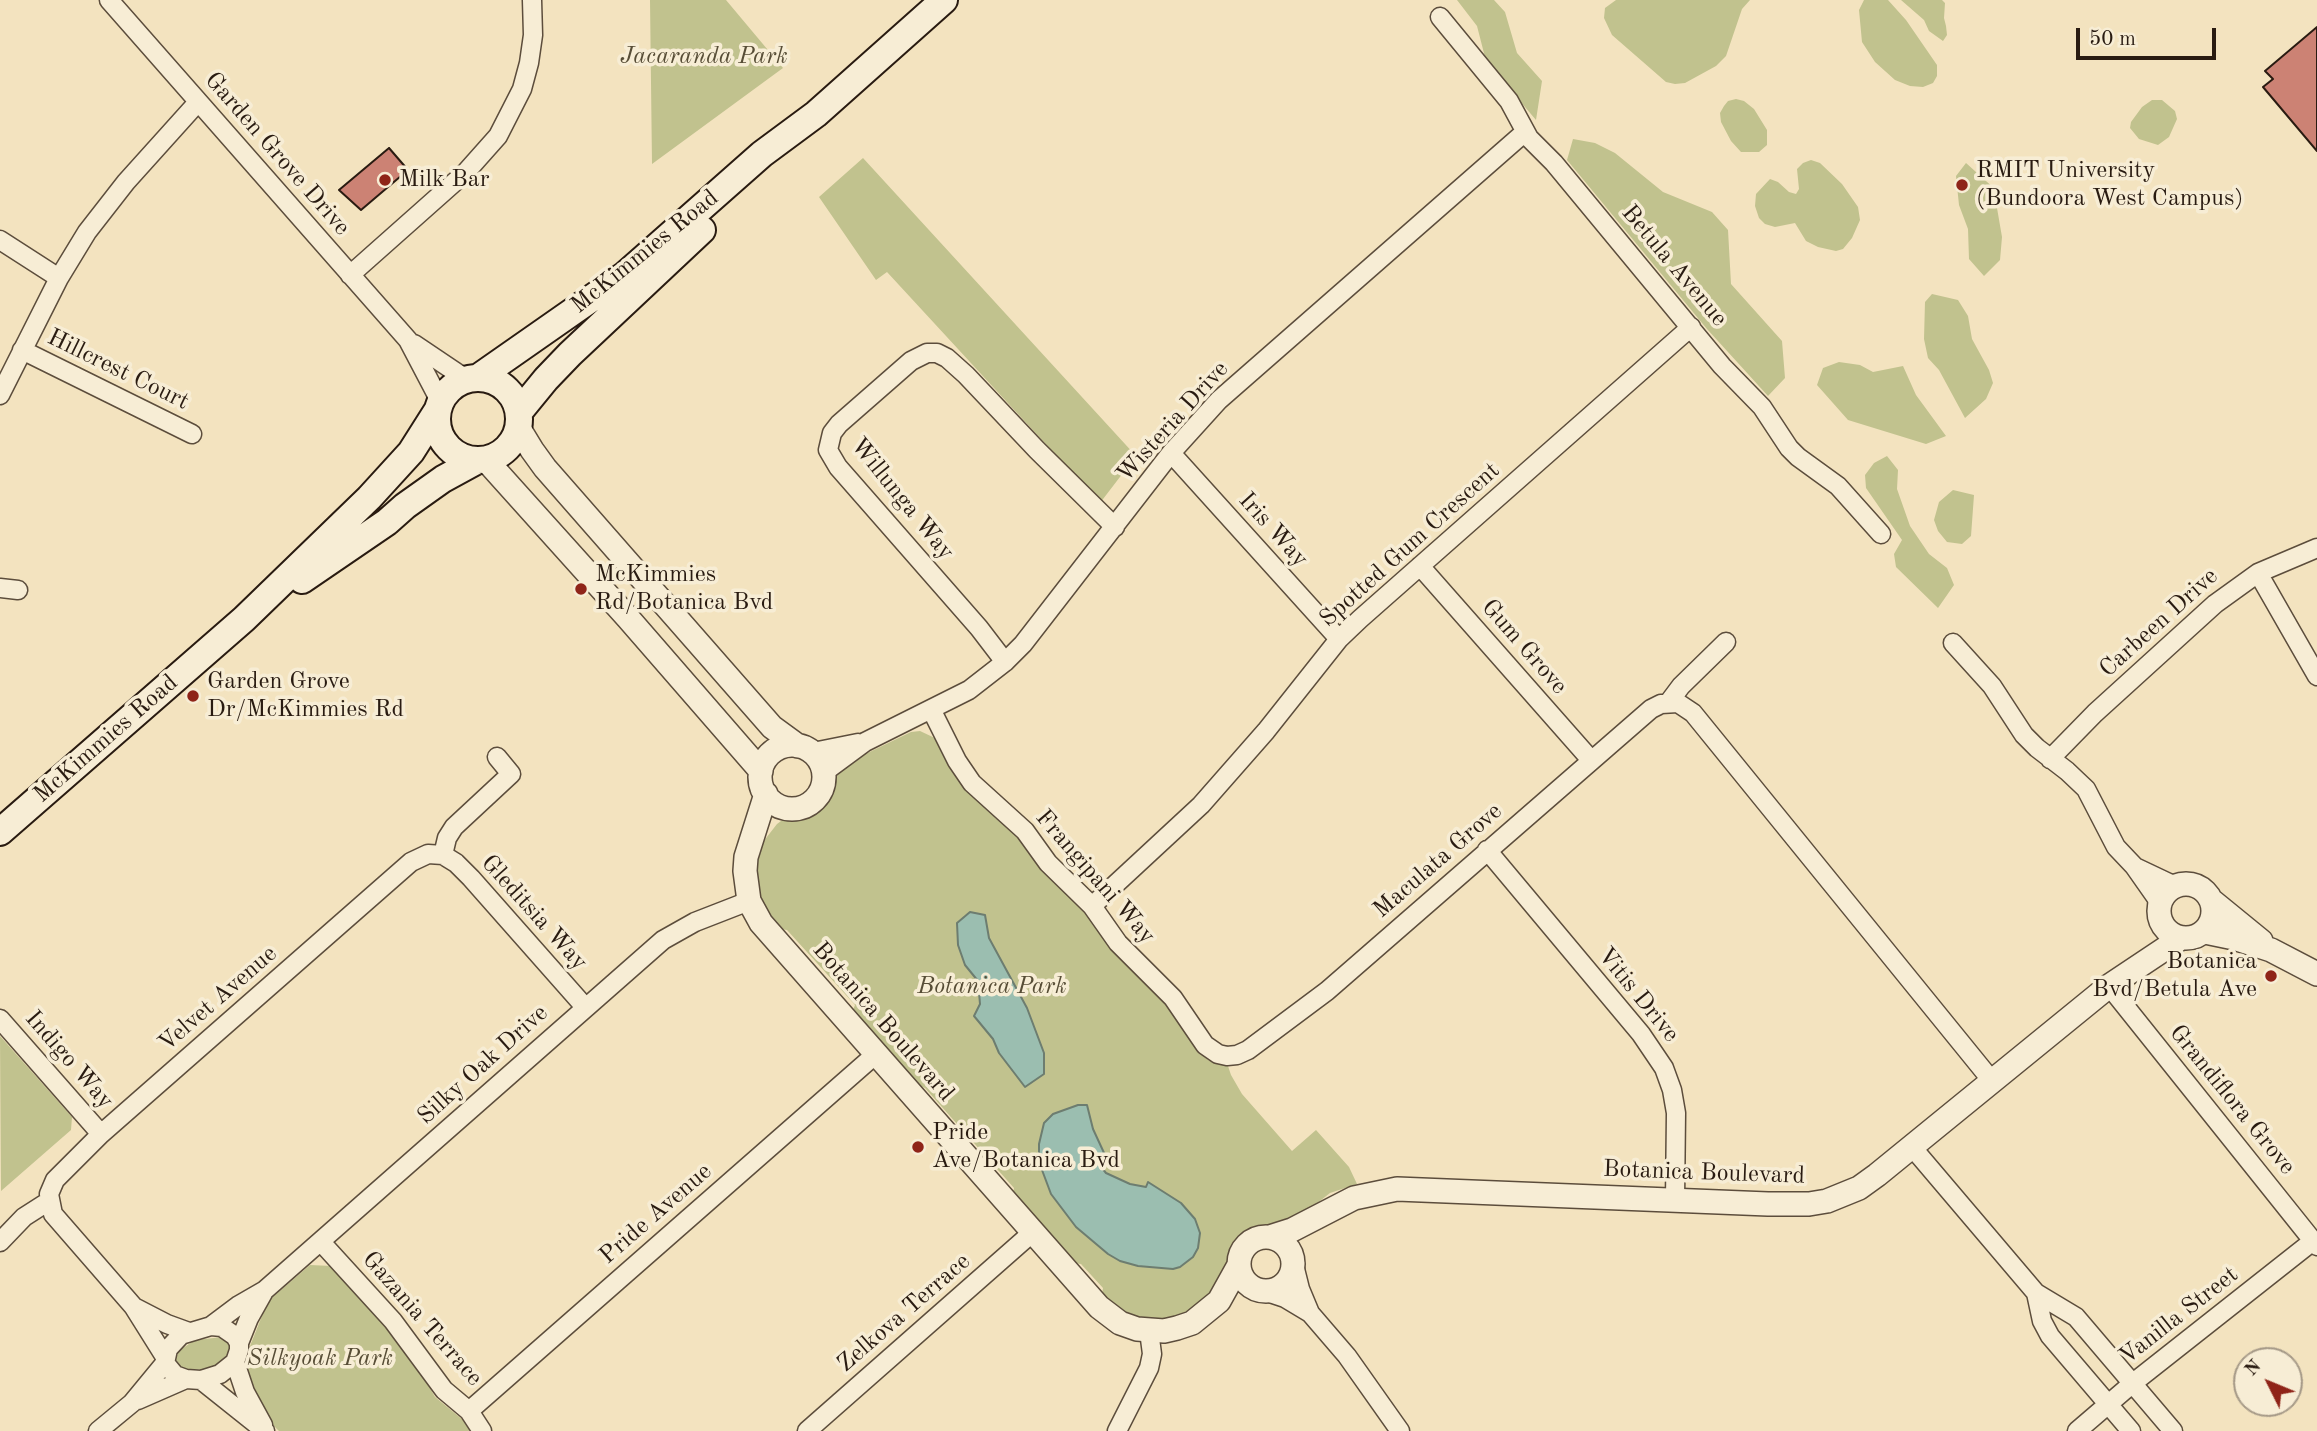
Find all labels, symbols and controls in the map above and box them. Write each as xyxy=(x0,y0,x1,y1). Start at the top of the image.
scale bar xyxy=(2079,14,2219,58)
text: 50 m xyxy=(2089,29,2136,50)
park label: Jacaranda Park xyxy=(620,43,788,71)
street label: Garden Grove Drive xyxy=(198,66,356,242)
place label: RMIT University (Bundoora West Campus) xyxy=(1976,157,2243,213)
place label: Milk Bar xyxy=(399,166,490,194)
marker: Milk Bar xyxy=(377,172,393,188)
marker: RMIT University (Bundoora West Campus) xyxy=(1954,177,1970,193)
street label: McKimmies Road xyxy=(565,184,725,320)
street label: Betula Avenue xyxy=(1615,199,1733,333)
street label: Hillcrest Court xyxy=(42,323,194,417)
street label: Wisteria Drive xyxy=(1111,355,1235,489)
street label: Willunga Way xyxy=(844,432,960,566)
street label: Spotted Gum Crescent xyxy=(1314,457,1506,633)
street label: Iris Way xyxy=(1232,487,1314,573)
place label: McKimmies Rd/Botanica Bvd xyxy=(595,561,773,617)
street label: Carbeen Drive xyxy=(2094,562,2224,684)
marker: McKimmies Rd/Botanica Bvd xyxy=(573,581,589,597)
street label: Gum Grove xyxy=(1475,594,1573,700)
place label: Garden Grove Dr/McKimmies Rd xyxy=(207,668,404,724)
street label: McKimmies Road xyxy=(28,669,184,809)
marker: Garden Grove Dr/McKimmies Rd xyxy=(185,688,201,704)
street label: Maculata Grove xyxy=(1368,797,1508,925)
street label: Frangipani Way xyxy=(1029,804,1161,950)
street label: Gleditsia Way xyxy=(475,849,593,977)
street label: Botanica Boulevard xyxy=(806,936,960,1108)
street label: Velvet Avenue xyxy=(153,940,283,1058)
street label: Vitis Drive xyxy=(1591,942,1685,1048)
place label: Botanica Bvd/Betula Ave xyxy=(2092,948,2257,1004)
marker: Botanica Bvd/Betula Ave xyxy=(2263,968,2279,984)
park label: Botanica Park xyxy=(917,973,1067,1001)
street label: Silky Oak Drive xyxy=(412,999,554,1131)
street label: Indigo Way xyxy=(18,1005,120,1115)
street label: Grandiflora Grove xyxy=(2163,1019,2301,1181)
place label: Pride Ave/Botanica Bvd xyxy=(932,1119,1120,1175)
marker: Pride Ave/Botanica Bvd xyxy=(910,1139,926,1155)
street label: Botanica Boulevard xyxy=(1602,1155,1806,1191)
street label: Pride Avenue xyxy=(594,1157,718,1271)
street label: Gazania Terrace xyxy=(356,1246,488,1392)
street label: Zelkova Terrace xyxy=(832,1247,976,1379)
street label: Vanilla Street xyxy=(2114,1261,2244,1371)
park label: Silkyoak Park xyxy=(247,1345,393,1373)
north arrow xyxy=(2233,1347,2303,1417)
text: N xyxy=(2242,1357,2266,1380)

